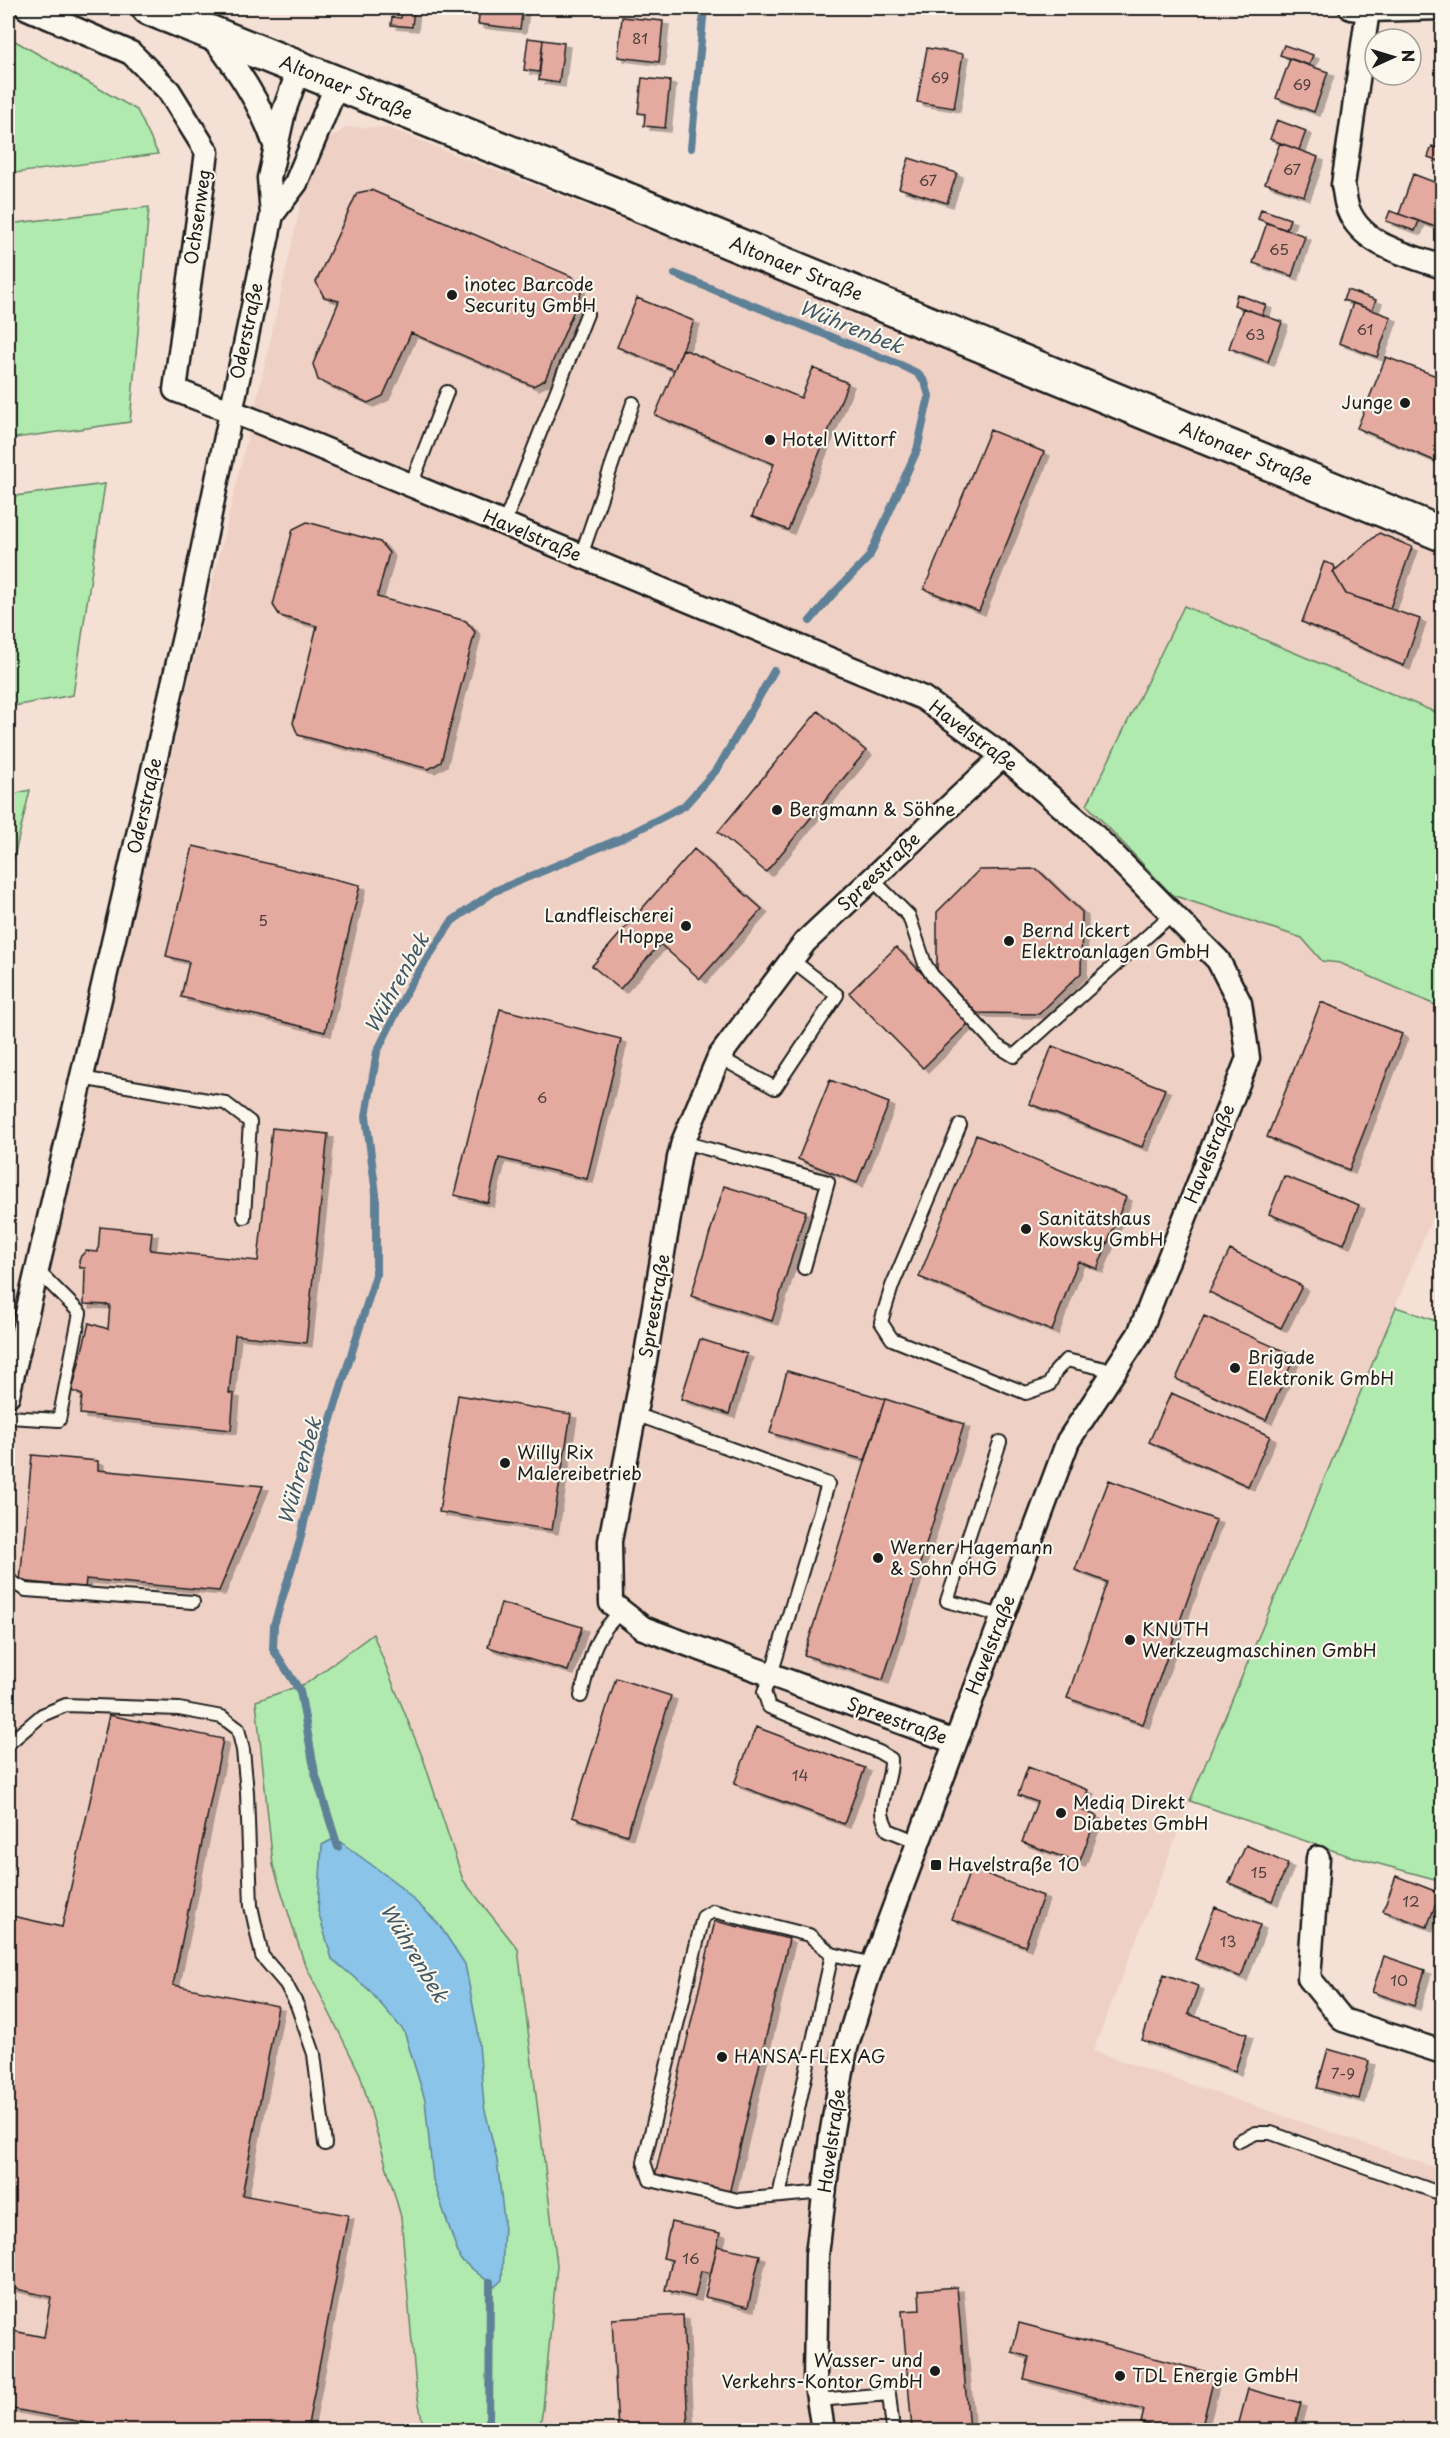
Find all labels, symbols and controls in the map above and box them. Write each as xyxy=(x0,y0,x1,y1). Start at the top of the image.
house number: 81 xyxy=(632,26,648,49)
north arrow xyxy=(1363,27,1423,87)
street label: Altonaer Straße xyxy=(276,48,417,126)
text: N xyxy=(1397,49,1421,63)
house number: 69 xyxy=(931,65,949,88)
house number: 69 xyxy=(1293,72,1311,95)
house number: 67 xyxy=(1283,157,1302,180)
street label: Ochsenweg xyxy=(176,167,217,266)
house number: 67 xyxy=(919,168,938,191)
street label: Altonaer Straße xyxy=(726,229,867,307)
house number: 65 xyxy=(1269,237,1289,260)
place label: inotec Barcode Security GmbH xyxy=(464,270,596,318)
street label: Oderstraße xyxy=(222,280,269,381)
marker: inotec Barcode Security GmbH xyxy=(445,288,459,302)
water label: Wührenbek xyxy=(795,291,909,361)
house number: 61 xyxy=(1357,317,1373,340)
house number: 63 xyxy=(1245,322,1265,345)
place label: Junge xyxy=(1342,388,1393,415)
marker: Junge xyxy=(1398,396,1412,410)
street label: Altonaer Straße xyxy=(1176,414,1317,492)
place label: Hotel Wittorf xyxy=(782,425,897,452)
marker: Hotel Wittorf xyxy=(763,433,777,447)
street label: Havelstraße xyxy=(479,502,586,567)
street label: Havelstraße xyxy=(924,693,1024,777)
street label: Oderstraße xyxy=(119,755,168,856)
place label: Bergmann & Söhne xyxy=(789,795,956,822)
marker: Bergmann & Söhne xyxy=(770,803,784,817)
street label: Spreestraße xyxy=(830,825,926,917)
place label: Landfleischerei Hoppe xyxy=(544,901,674,949)
house number: 5 xyxy=(258,908,268,931)
place label: Bernd Ickert Elektroanlagen GmbH xyxy=(1021,916,1210,964)
marker: Landfleischerei Hoppe xyxy=(679,919,693,933)
water label: Wührenbek xyxy=(356,926,436,1038)
marker: Bernd Ickert Elektroanlagen GmbH xyxy=(1002,934,1016,948)
house number: 6 xyxy=(537,1085,547,1108)
street label: Havelstraße xyxy=(1176,1100,1241,1207)
place label: Sanitätshaus Kowsky GmbH xyxy=(1038,1204,1163,1252)
marker: Sanitätshaus Kowsky GmbH xyxy=(1019,1222,1033,1236)
street label: Spreestraße xyxy=(631,1252,676,1360)
place label: Brigade Elektronik GmbH xyxy=(1247,1343,1394,1391)
marker: Brigade Elektronik GmbH xyxy=(1228,1361,1242,1375)
water label: Wührenbek xyxy=(269,1413,329,1528)
place label: Willy Rix Malereibetrieb xyxy=(517,1438,642,1486)
marker: Willy Rix Malereibetrieb xyxy=(498,1456,512,1470)
place label: Werner Hagemann & Sohn oHG xyxy=(890,1533,1053,1581)
marker: Werner Hagemann & Sohn oHG xyxy=(871,1551,885,1565)
street label: Havelstraße xyxy=(958,1591,1021,1698)
place label: KNUTH Werkzeugmaschinen GmbH xyxy=(1142,1615,1377,1663)
marker: KNUTH Werkzeugmaschinen GmbH xyxy=(1123,1633,1137,1647)
street label: Spreestraße xyxy=(844,1689,951,1750)
house number: 14 xyxy=(792,1763,808,1786)
place label: Mediq Direkt Diabetes GmbH xyxy=(1073,1788,1208,1836)
marker: Mediq Direkt Diabetes GmbH xyxy=(1054,1806,1068,1820)
place label: Havelstraße 10 xyxy=(948,1850,1079,1877)
marker: Havelstraße 10 xyxy=(929,1858,943,1872)
house number: 15 xyxy=(1251,1860,1267,1883)
house number: 12 xyxy=(1402,1889,1420,1912)
water label: Wührenbek xyxy=(374,1897,457,2008)
house number: 13 xyxy=(1220,1929,1236,1952)
house number: 10 xyxy=(1390,1968,1408,1991)
place label: HANSA-FLEX AG xyxy=(734,2042,886,2069)
marker: HANSA-FLEX AG xyxy=(715,2050,729,2064)
house number: 7-9 xyxy=(1331,2061,1355,2084)
street label: Havelstraße xyxy=(810,2087,851,2194)
house number: 16 xyxy=(682,2246,700,2269)
place label: Wasser- und Verkehrs-Kontor GmbH xyxy=(722,2346,923,2394)
place label: TDL Energie GmbH xyxy=(1132,2361,1299,2388)
marker: Wasser- und Verkehrs-Kontor GmbH xyxy=(928,2364,942,2378)
marker: TDL Energie GmbH xyxy=(1113,2369,1127,2383)

